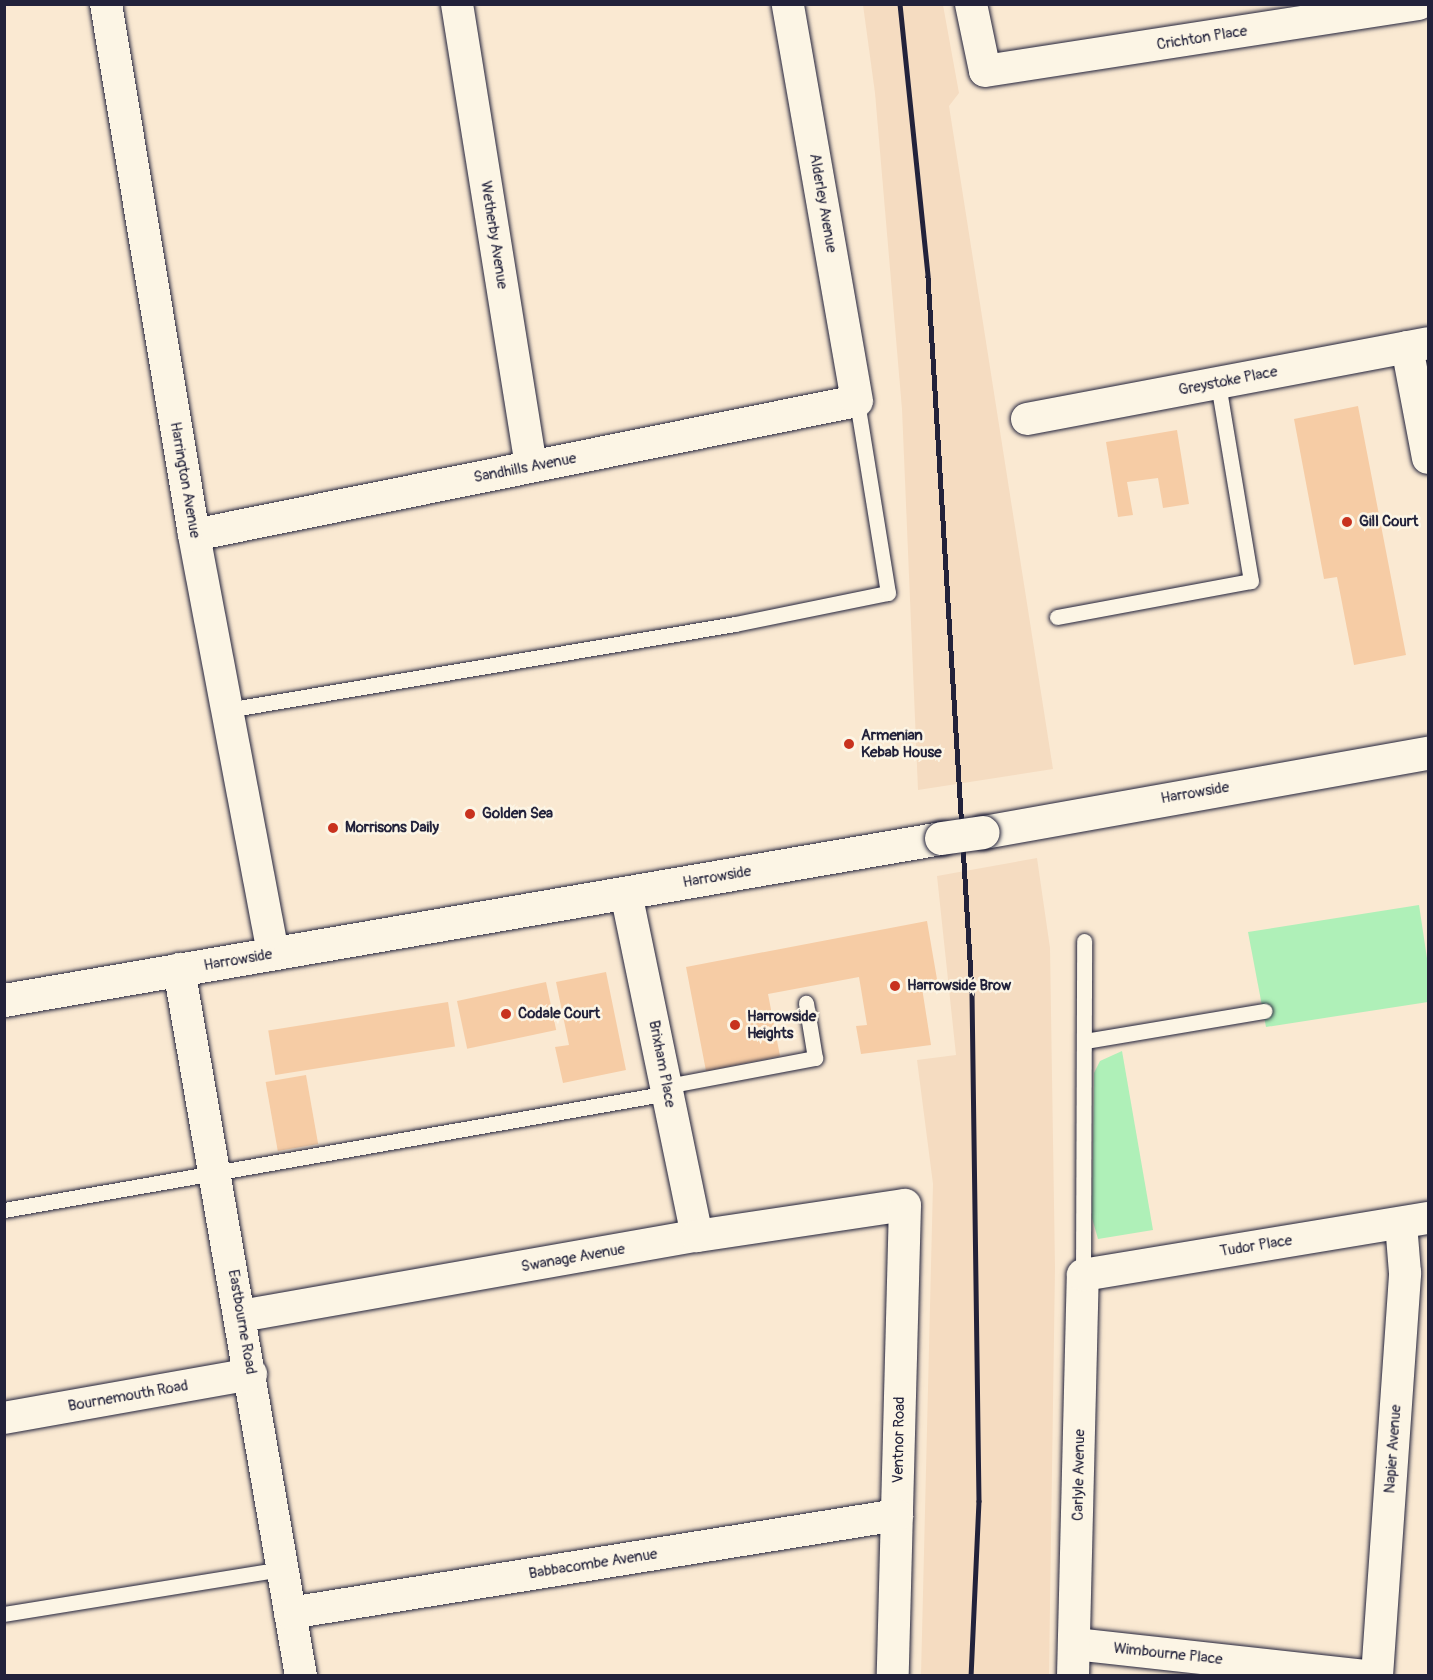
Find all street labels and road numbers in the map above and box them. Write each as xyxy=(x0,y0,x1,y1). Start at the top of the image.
street label: Crichton Place xyxy=(1155,22,1249,54)
street label: Alderley Avenue xyxy=(805,152,841,254)
street label: Wetherby Avenue xyxy=(477,180,511,290)
street label: Greystoke Place xyxy=(1177,363,1279,399)
street label: Harrington Avenue xyxy=(166,421,204,539)
street label: Sandhills Avenue xyxy=(472,449,578,487)
street label: Harrowside xyxy=(1159,778,1231,808)
street label: Harrowside xyxy=(681,862,753,892)
street label: Harrowside xyxy=(202,945,274,975)
street label: Brixham Place xyxy=(645,1019,679,1109)
street label: Tudor Place xyxy=(1219,1231,1293,1261)
street label: Swanage Avenue xyxy=(520,1240,626,1276)
street label: Eastbourne Road xyxy=(224,1268,260,1376)
street label: Bournemouth Road xyxy=(67,1377,189,1415)
street label: Ventnor Road xyxy=(889,1396,909,1484)
street label: Napier Avenue xyxy=(1381,1404,1405,1494)
street label: Carlyle Avenue xyxy=(1069,1429,1089,1521)
street label: Babbacombe Avenue xyxy=(527,1545,659,1583)
street label: Wimbourne Place xyxy=(1112,1639,1224,1669)

